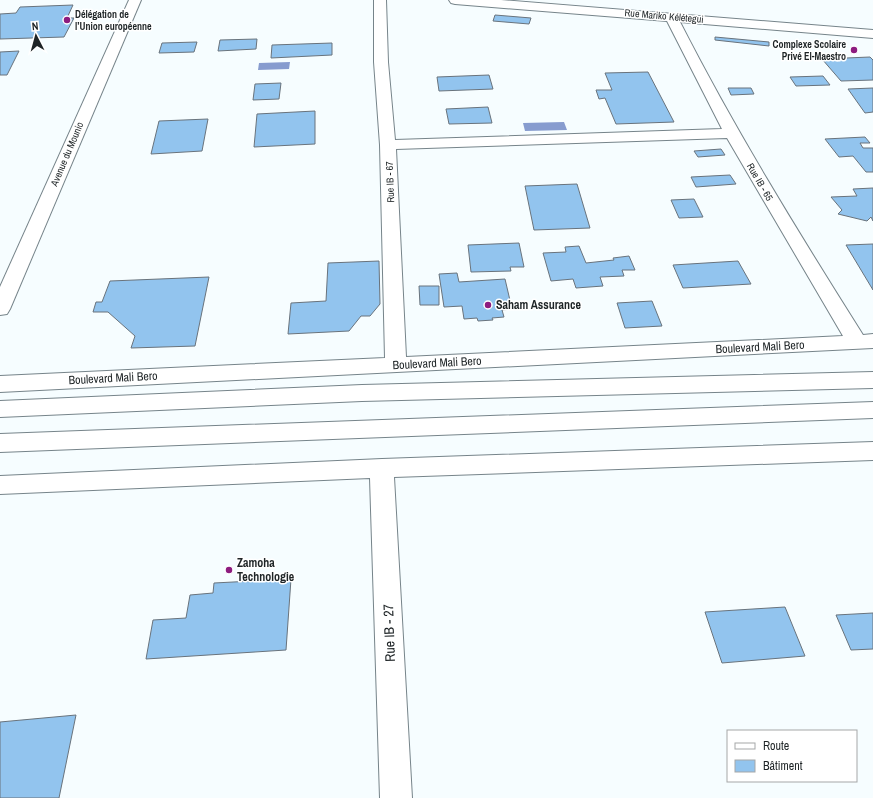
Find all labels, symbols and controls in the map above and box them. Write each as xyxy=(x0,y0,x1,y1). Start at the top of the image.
street label: Rue Mariko Kélétegui xyxy=(624,6,704,26)
place label: Délégation de l’Union européenne xyxy=(75,8,152,33)
marker: Délégation de l’Union européenne xyxy=(62,15,72,25)
north arrow xyxy=(16,16,56,56)
text: N xyxy=(31,19,39,33)
place label: Complexe Scolaire Privé El-Maestro xyxy=(773,38,846,63)
marker: Complexe Scolaire Privé El-Maestro xyxy=(849,45,859,55)
street label: Avenue du Mounio xyxy=(47,119,87,189)
street label: Rue IB - 67 xyxy=(383,161,397,203)
street label: Rue IB - 65 xyxy=(744,161,776,204)
place label: Saham Assurance xyxy=(496,297,581,313)
marker: Saham Assurance xyxy=(483,300,493,310)
street label: Boulevard Mali Bero xyxy=(715,337,805,357)
street label: Boulevard Mali Bero xyxy=(392,353,482,373)
street label: Boulevard Mali Bero xyxy=(68,368,158,388)
place label: Zamoha Technologie xyxy=(237,555,295,585)
marker: Zamoha Technologie xyxy=(224,565,234,575)
street label: Rue IB - 27 xyxy=(379,604,399,662)
legend xyxy=(727,730,857,782)
text: Route xyxy=(763,738,789,754)
text: Bâtiment xyxy=(763,758,803,774)

